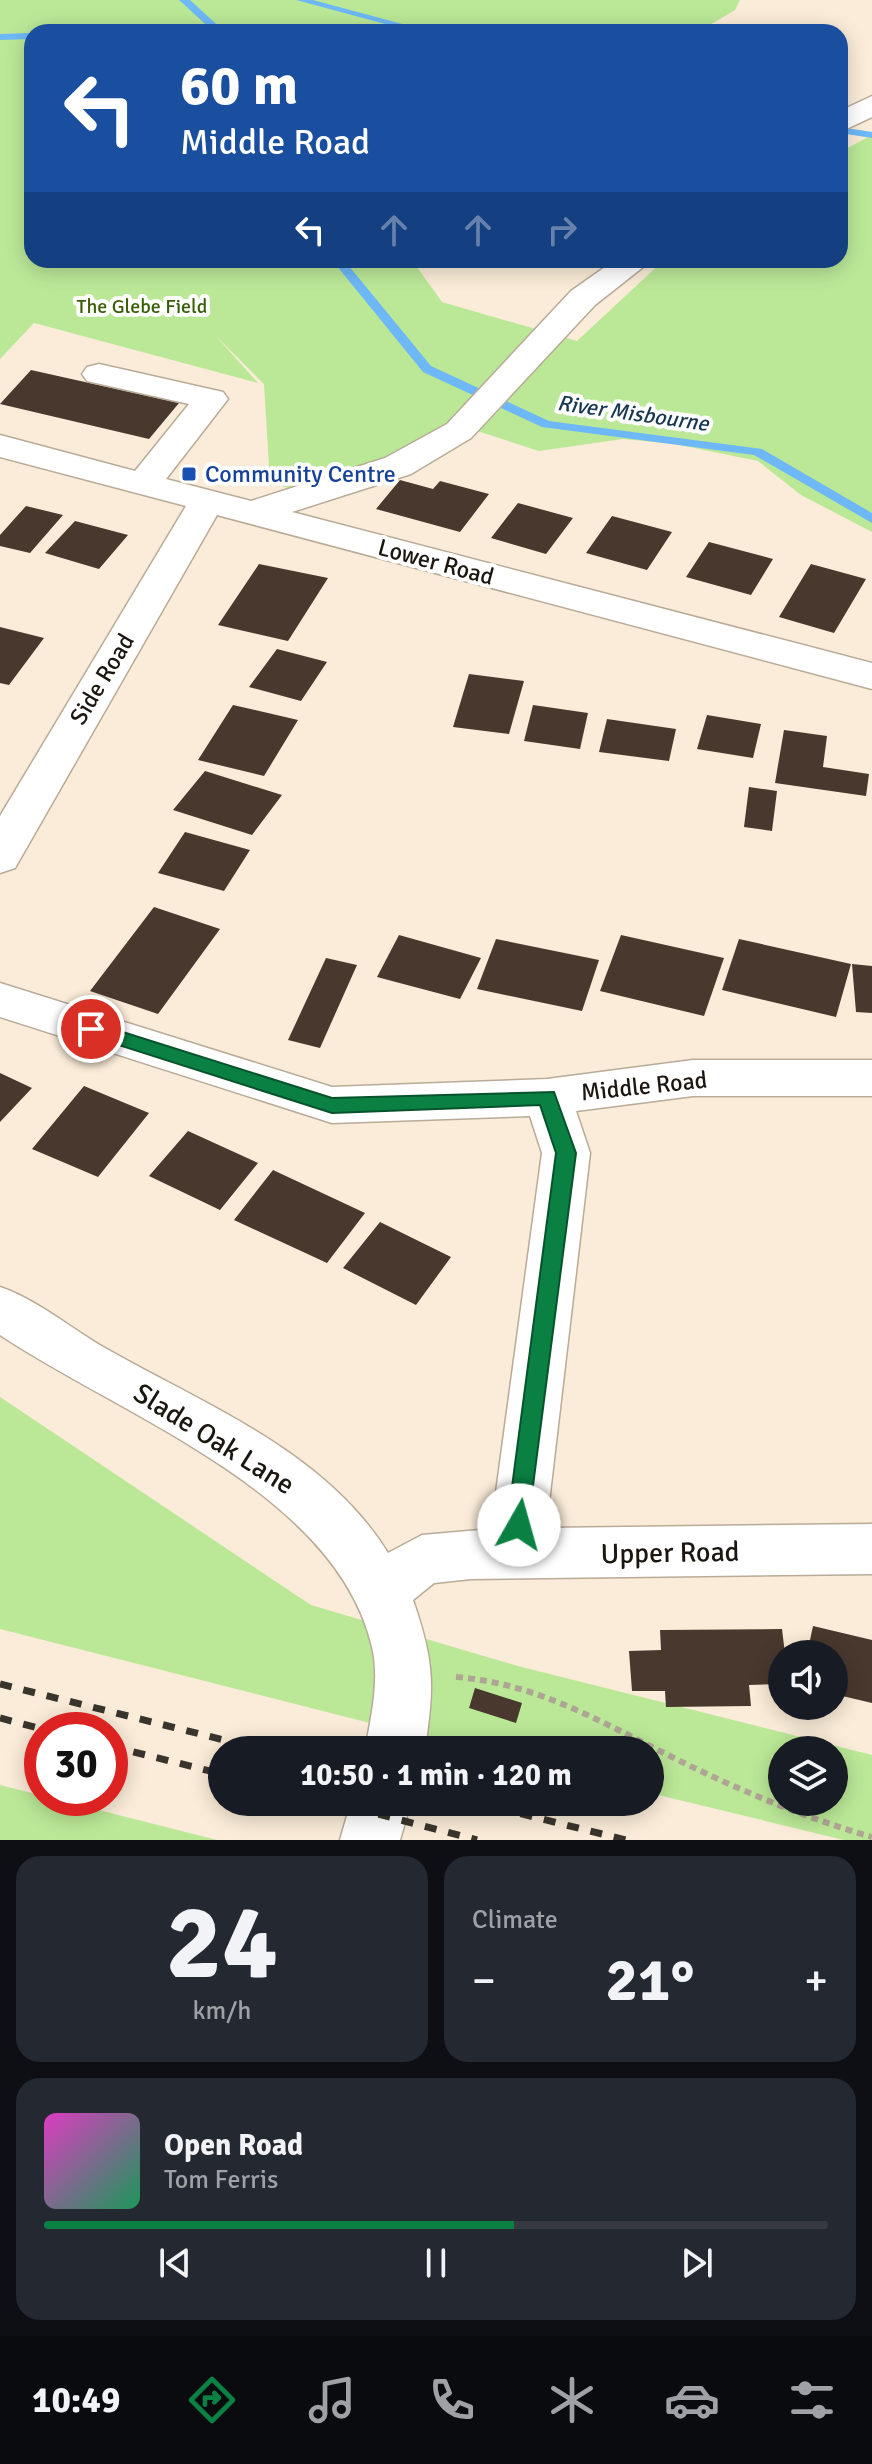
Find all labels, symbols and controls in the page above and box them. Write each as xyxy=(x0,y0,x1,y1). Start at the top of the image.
text: 60 m xyxy=(180,51,298,120)
icon: left xyxy=(48,56,152,160)
text: Middle Road xyxy=(180,120,370,165)
icon: left xyxy=(288,208,332,252)
icon: ahead xyxy=(372,208,416,252)
icon: ahead xyxy=(456,208,500,252)
icon: right xyxy=(540,208,584,252)
park label: The Glebe Field xyxy=(77,294,207,319)
water label: River Misbourne xyxy=(556,389,711,437)
place label: Community Centre xyxy=(205,459,396,489)
marker: Community Centre xyxy=(180,465,198,483)
street label: Lower Road xyxy=(375,532,497,592)
street label: Side Road xyxy=(63,628,141,730)
pin xyxy=(57,995,125,1063)
icon: arrive xyxy=(69,1007,113,1051)
street label: Middle Road xyxy=(579,1064,709,1108)
street label: Slade Oak Lane xyxy=(127,1376,301,1502)
position arrow xyxy=(477,1483,561,1567)
street label: Upper Road xyxy=(600,1535,740,1571)
map controls xyxy=(768,1640,848,1816)
button: sound xyxy=(768,1640,848,1720)
speed limit sign: 30 xyxy=(24,1712,128,1816)
button: layers xyxy=(768,1736,848,1816)
text: 10:50 · 1 min · 120 m xyxy=(300,1757,572,1794)
text: 24 xyxy=(166,1879,278,2007)
text: Climate xyxy=(472,1904,558,1936)
text: 21° xyxy=(606,1944,694,2018)
text: − xyxy=(472,1954,496,2008)
text: + xyxy=(804,1954,828,2008)
text: km/h xyxy=(193,1995,251,2027)
text: Open Road xyxy=(164,2127,303,2164)
text: Tom Ferris xyxy=(164,2164,278,2196)
icon: previous xyxy=(153,2241,197,2285)
icon: pause xyxy=(414,2241,458,2285)
icon: next xyxy=(675,2241,719,2285)
icon: directions xyxy=(184,2372,240,2428)
icon: music xyxy=(304,2372,360,2428)
icon: phone xyxy=(424,2372,480,2428)
icon: climate xyxy=(544,2372,600,2428)
icon: car xyxy=(664,2372,720,2428)
icon: filters xyxy=(784,2372,840,2428)
text: 10:49 xyxy=(32,2378,120,2423)

